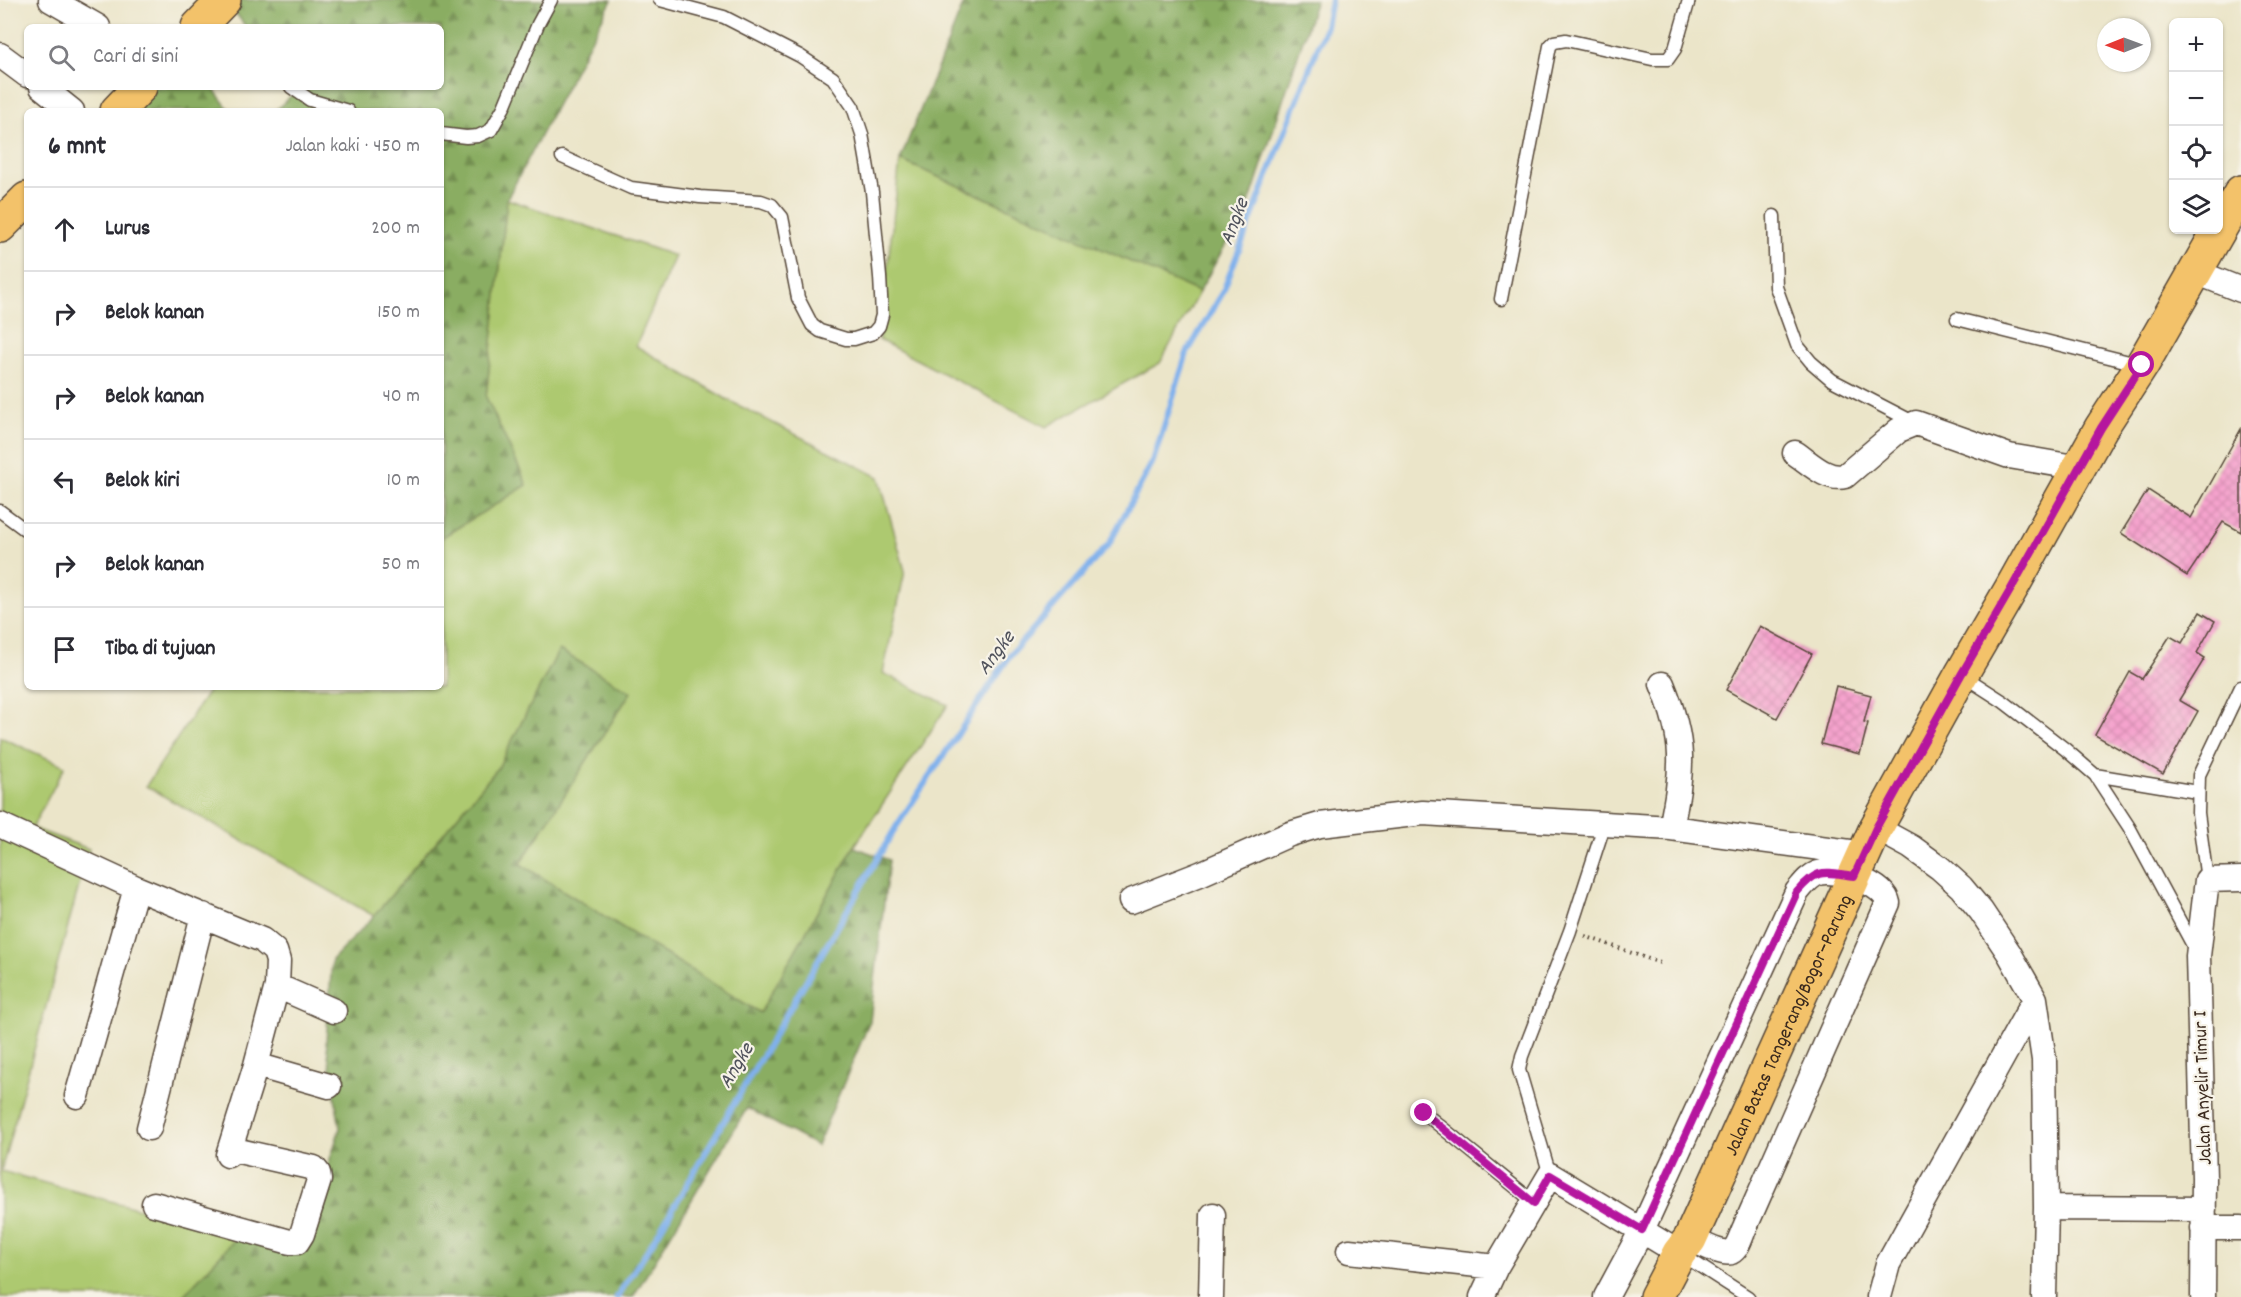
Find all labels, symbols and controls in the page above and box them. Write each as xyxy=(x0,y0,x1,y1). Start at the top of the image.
north arrow xyxy=(2097,18,2151,72)
map controls xyxy=(2169,18,2223,234)
button: + xyxy=(2169,18,2223,72)
search box xyxy=(24,24,444,90)
icon: search xyxy=(45,41,78,74)
text: Cari di sini xyxy=(93,42,178,73)
button: − xyxy=(2169,72,2223,126)
button: locate xyxy=(2169,126,2223,180)
text: 6 mnt xyxy=(48,129,106,166)
text: Jalan kaki · 450 m xyxy=(285,133,420,161)
button: layers xyxy=(2169,180,2223,234)
water label: Angke xyxy=(1213,193,1259,250)
icon: ahead xyxy=(48,213,81,246)
text: Lurus xyxy=(105,214,150,245)
text: 200 m xyxy=(371,215,420,243)
icon: right xyxy=(48,297,81,330)
text: Belok kanan xyxy=(105,298,204,329)
text: 150 m xyxy=(377,299,420,327)
route start xyxy=(2128,351,2154,377)
icon: right xyxy=(48,381,81,414)
text: Belok kanan xyxy=(105,382,204,413)
text: 40 m xyxy=(382,383,420,411)
icon: left xyxy=(48,465,81,498)
text: Belok kiri xyxy=(105,466,179,497)
text: 10 m xyxy=(386,467,420,495)
icon: right xyxy=(48,549,81,582)
text: Belok kanan xyxy=(105,550,204,581)
text: 50 m xyxy=(382,551,420,579)
water label: Angke xyxy=(971,624,1025,682)
icon: arrive xyxy=(48,633,81,666)
text: Tiba di tujuan xyxy=(105,634,215,665)
street label: Jalan Batas Tangerang/Bogor–Parung xyxy=(1719,890,1861,1161)
street label: Jalan Anyelir Timur I xyxy=(2187,1010,2221,1166)
water label: Angke xyxy=(712,1037,764,1095)
route end xyxy=(1410,1099,1436,1125)

